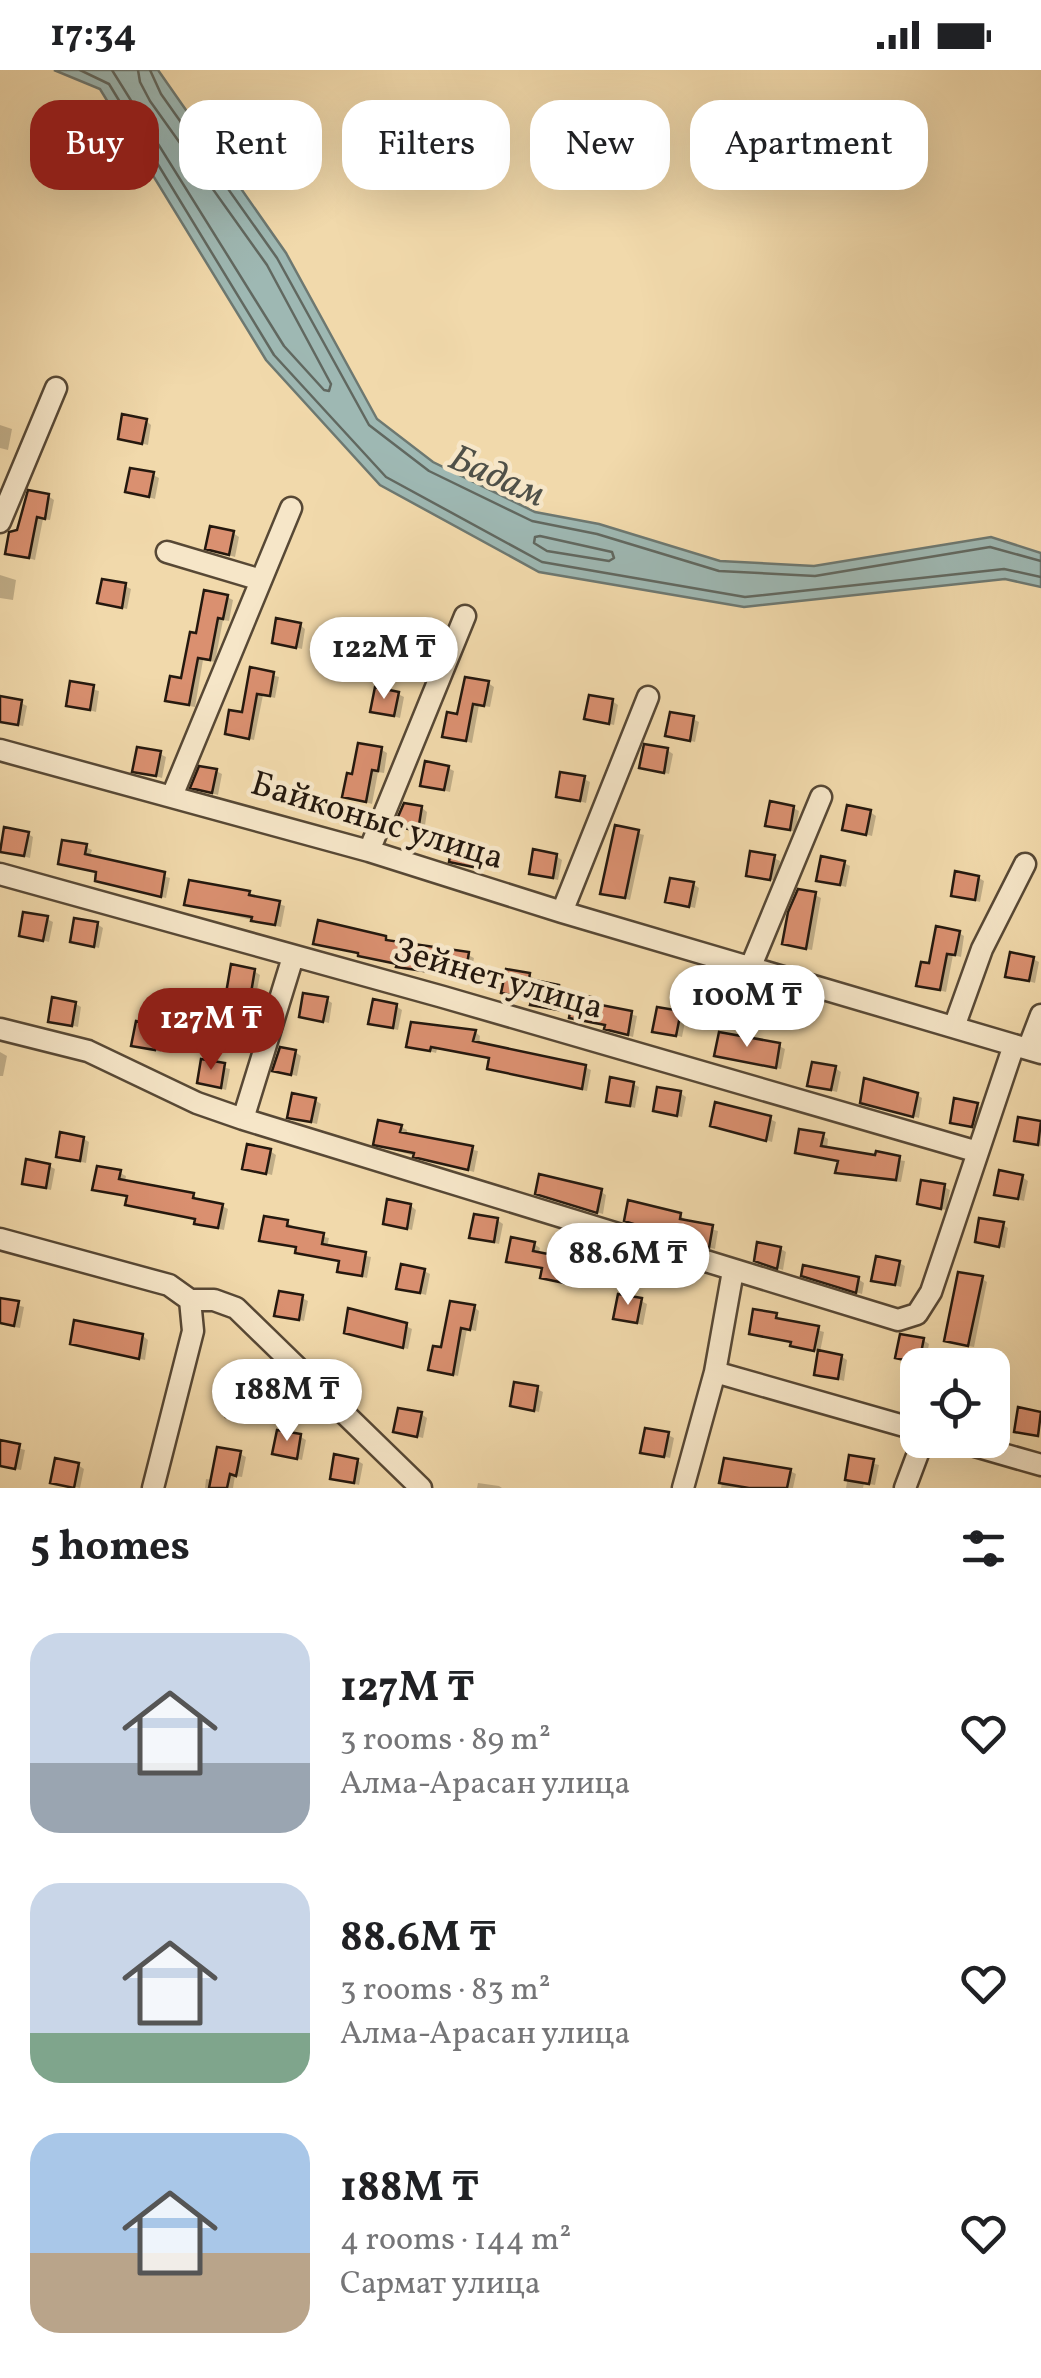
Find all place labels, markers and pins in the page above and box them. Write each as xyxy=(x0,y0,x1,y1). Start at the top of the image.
pin: 122M ₸ xyxy=(303,617,465,702)
pin: 100M ₸ xyxy=(666,965,828,1050)
pin: 127M ₸ xyxy=(130,988,292,1073)
pin: 88.6M ₸ xyxy=(536,1223,720,1308)
pin: 188M ₸ xyxy=(206,1359,368,1444)

